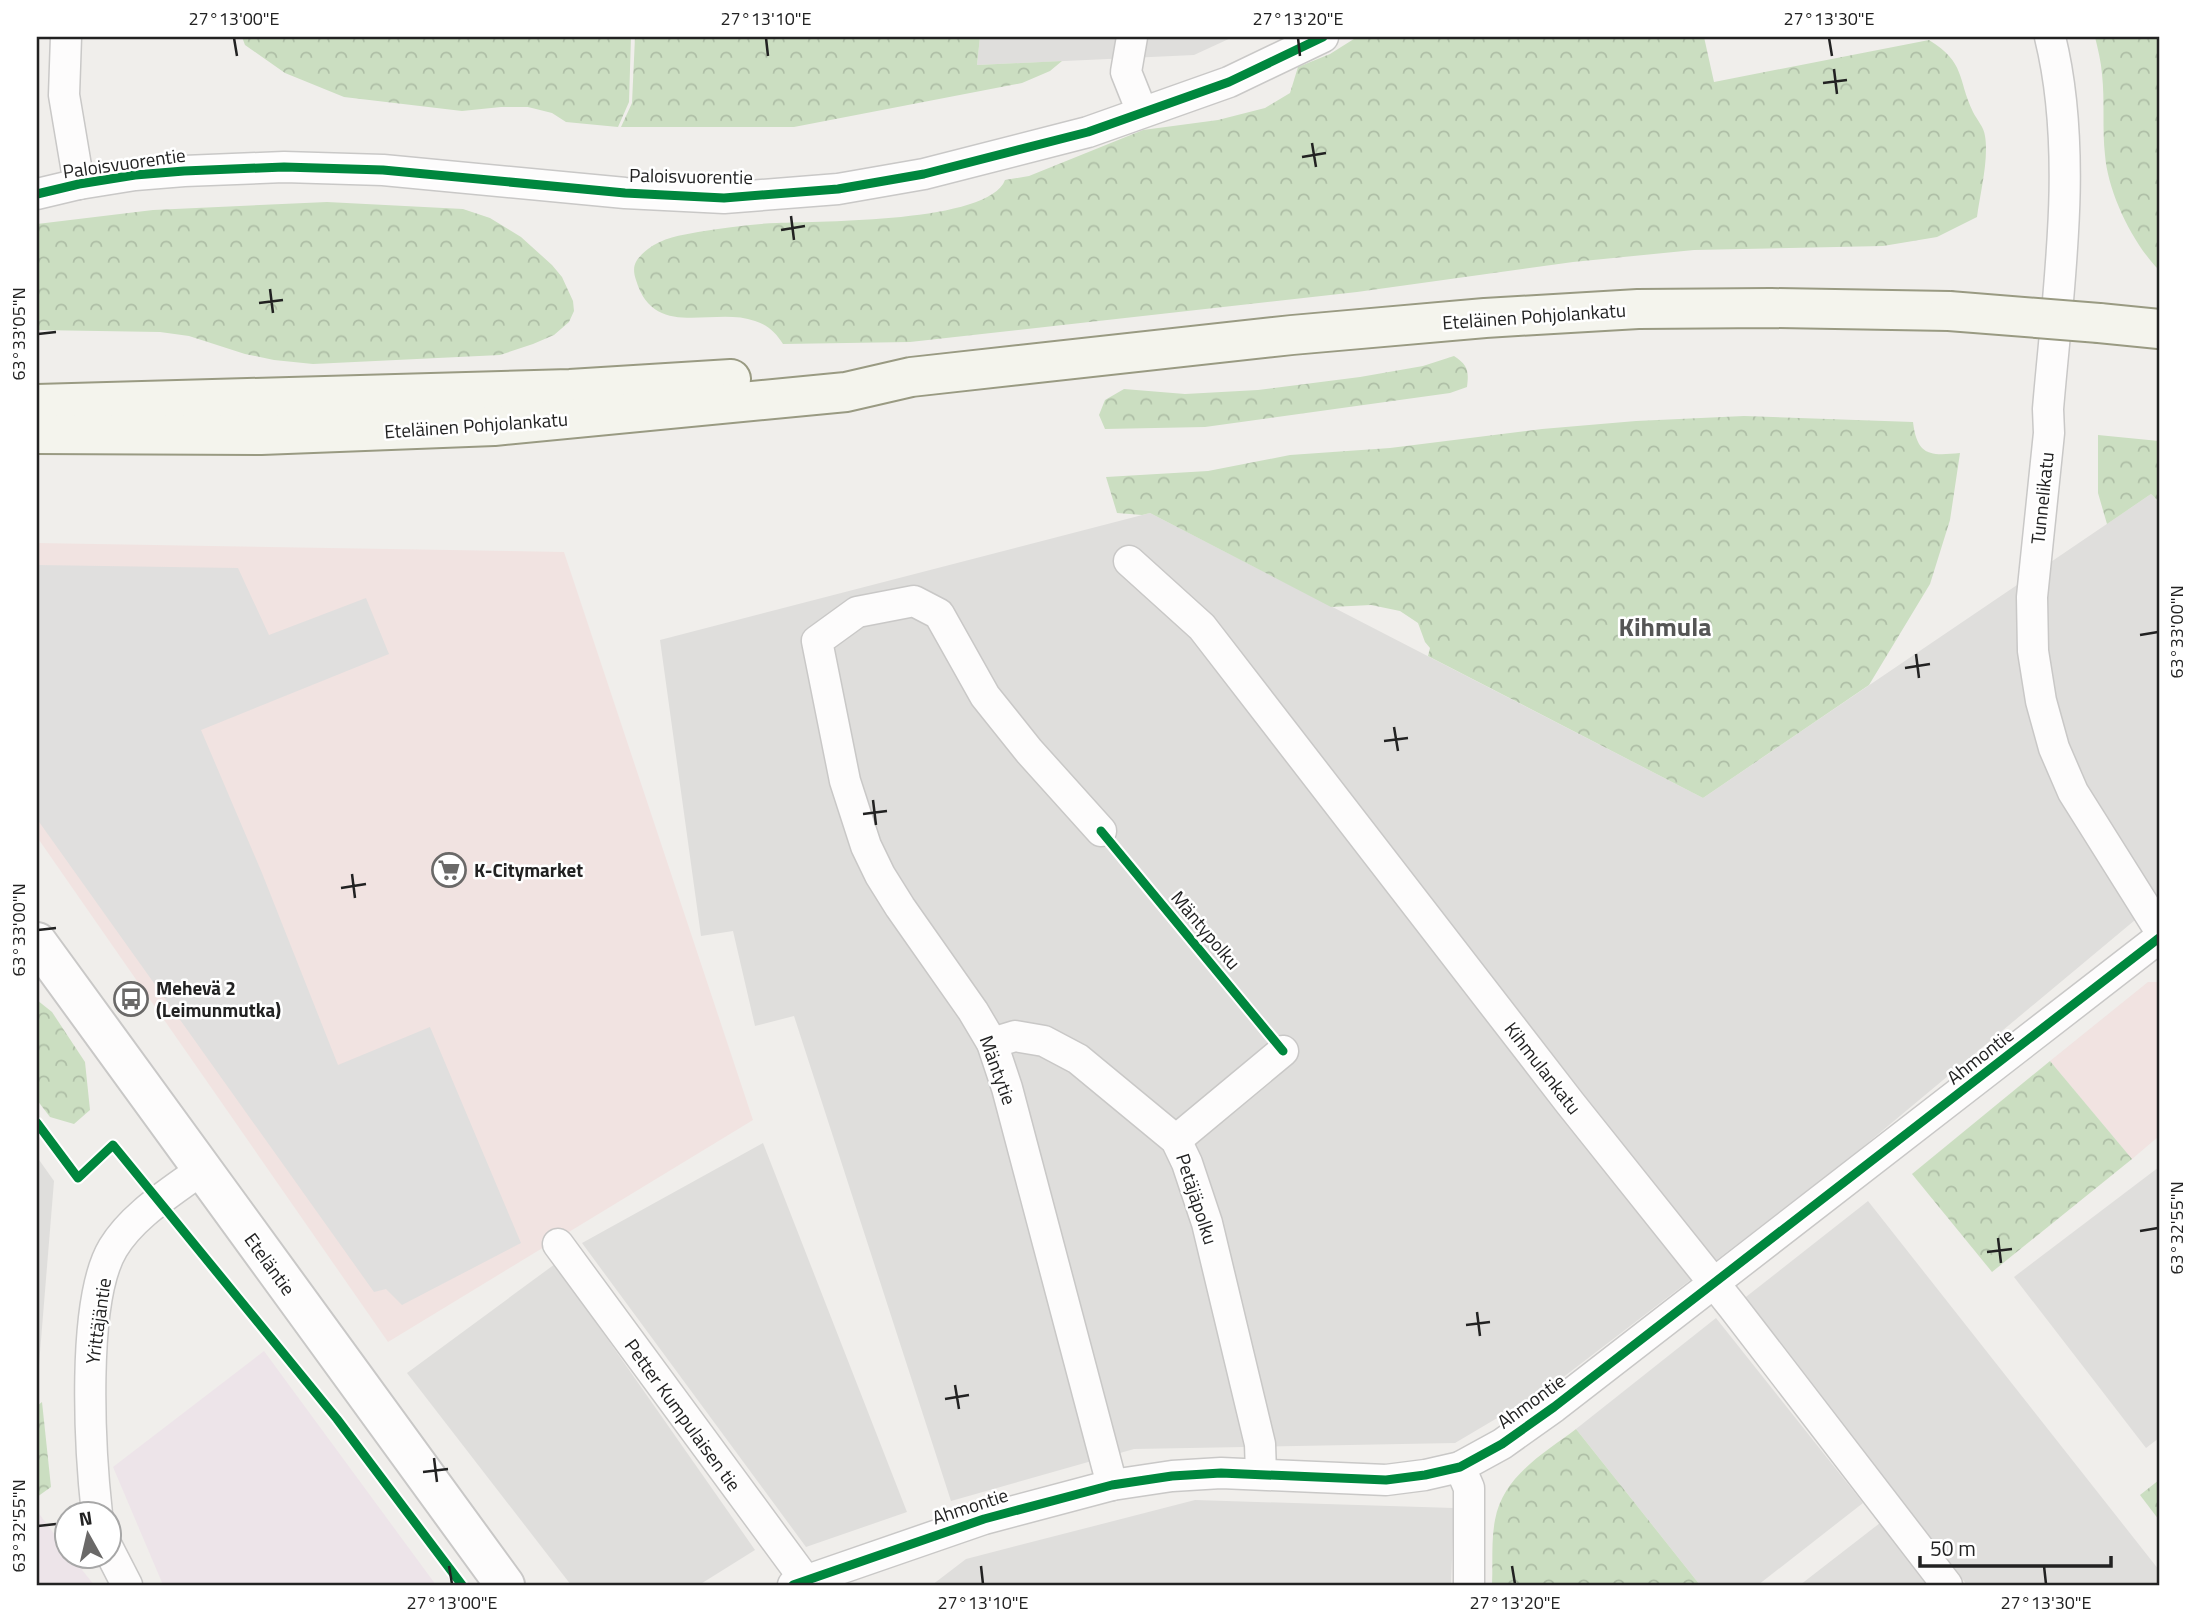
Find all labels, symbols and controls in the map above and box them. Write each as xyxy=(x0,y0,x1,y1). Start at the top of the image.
text: 27°13'00"E xyxy=(189,5,280,32)
text: 27°13'10"E xyxy=(721,5,812,32)
text: 27°13'20"E xyxy=(1253,5,1344,32)
text: 27°13'30"E xyxy=(1784,5,1875,32)
street label: Paloisvuorentie xyxy=(61,140,187,185)
street label: Paloisvuorentie xyxy=(629,160,753,191)
text: 63°33'05"N xyxy=(5,287,32,381)
street label: Eteläinen Pohjolankatu xyxy=(1441,295,1627,336)
street label: Eteläinen Pohjolankatu xyxy=(383,404,569,445)
street label: Tunnelikatu xyxy=(2022,451,2061,545)
text: 63°33'00"N xyxy=(2163,585,2190,679)
district label: Kihmula xyxy=(1618,607,1712,646)
supermarket icon: K-Citymarket xyxy=(430,851,468,889)
place label: K-Citymarket xyxy=(474,855,583,884)
text: 63°33'00"N xyxy=(5,883,32,977)
street label: Mäntypolku xyxy=(1165,884,1248,975)
place label: Mehevä 2 (Leimunmutka) xyxy=(156,973,281,1024)
bus stop icon: Mehevä 2 (Leimunmutka) xyxy=(112,980,150,1018)
street label: Kihmulankatu xyxy=(1498,1015,1589,1120)
street label: Ahmontie xyxy=(1940,1020,2019,1091)
street label: Mäntytie xyxy=(973,1031,1024,1109)
street label: Petäjäpolku xyxy=(1169,1150,1226,1248)
text: 63°32'55"N xyxy=(2163,1181,2190,1275)
street label: Eteläntie xyxy=(238,1226,303,1301)
street label: Yrittäjäntie xyxy=(77,1276,118,1366)
street label: Petter Kumpulaisen tie xyxy=(618,1332,749,1497)
street label: Ahmontie xyxy=(1491,1366,1571,1435)
text: 63°32'55"N xyxy=(5,1479,32,1573)
street label: Ahmontie xyxy=(928,1480,1011,1531)
north arrow xyxy=(52,1500,122,1570)
text: N xyxy=(77,1502,94,1533)
scale bar xyxy=(1920,1524,2110,1568)
text: 50 m xyxy=(1930,1532,1976,1564)
text: 27°13'00"E xyxy=(407,1589,498,1616)
text: 27°13'10"E xyxy=(938,1589,1029,1616)
text: 27°13'20"E xyxy=(1470,1589,1561,1616)
text: 27°13'30"E xyxy=(2001,1589,2092,1616)

